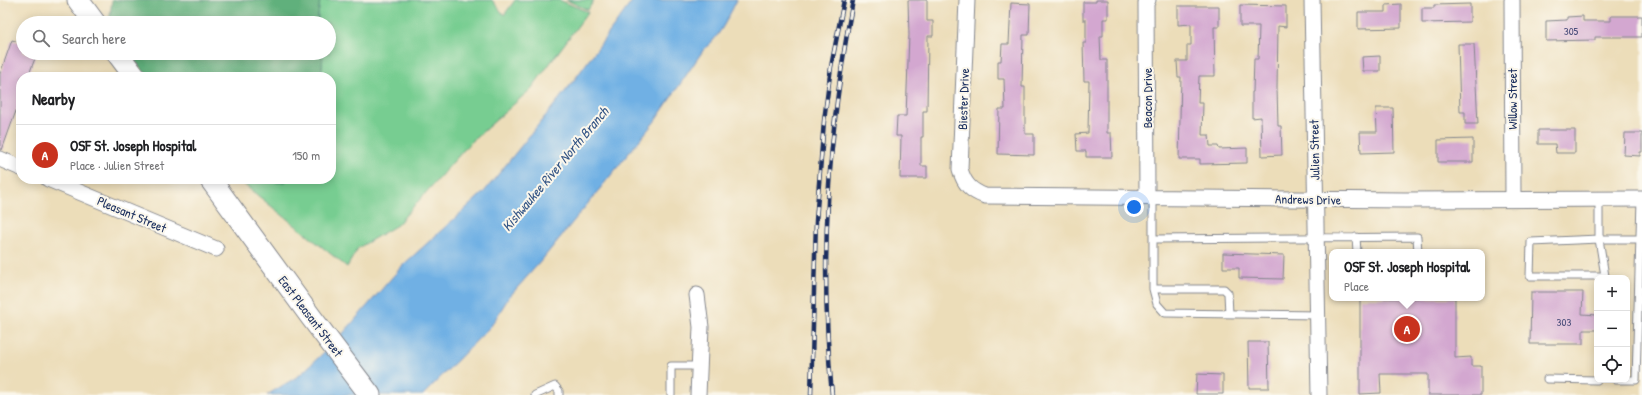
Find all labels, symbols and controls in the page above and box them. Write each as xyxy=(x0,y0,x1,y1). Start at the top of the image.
search box xyxy=(16,16,336,60)
house number: 305 xyxy=(1564,24,1579,38)
icon: search xyxy=(30,27,52,49)
text: Search here xyxy=(62,28,126,49)
street label: Biester Drive xyxy=(953,68,973,130)
street label: Beacon Drive xyxy=(1138,68,1156,128)
street label: Willow Street xyxy=(1503,68,1521,130)
text: Nearby xyxy=(32,87,75,110)
water label: Kishwaukee River North Branch xyxy=(497,102,613,235)
street label: Julien Street xyxy=(1304,119,1324,180)
text: OSF St. Joseph Hospital xyxy=(70,135,196,156)
text: A xyxy=(42,146,48,164)
text: 150 m xyxy=(292,146,320,164)
text: Place · Julien Street xyxy=(70,156,164,174)
street label: Andrews Drive xyxy=(1275,189,1341,209)
street label: Pleasant Street xyxy=(95,191,170,237)
your location xyxy=(1124,197,1144,217)
popup xyxy=(1329,249,1485,301)
text: OSF St. Joseph Hospital xyxy=(1344,256,1470,277)
street label: East Pleasant Street xyxy=(275,272,348,361)
map controls xyxy=(1594,275,1630,383)
button: + xyxy=(1594,275,1630,311)
text: Place xyxy=(1344,277,1369,295)
button: − xyxy=(1594,311,1630,347)
pin: A xyxy=(1394,314,1420,344)
house number: 303 xyxy=(1557,315,1571,329)
button: locate xyxy=(1594,347,1630,383)

